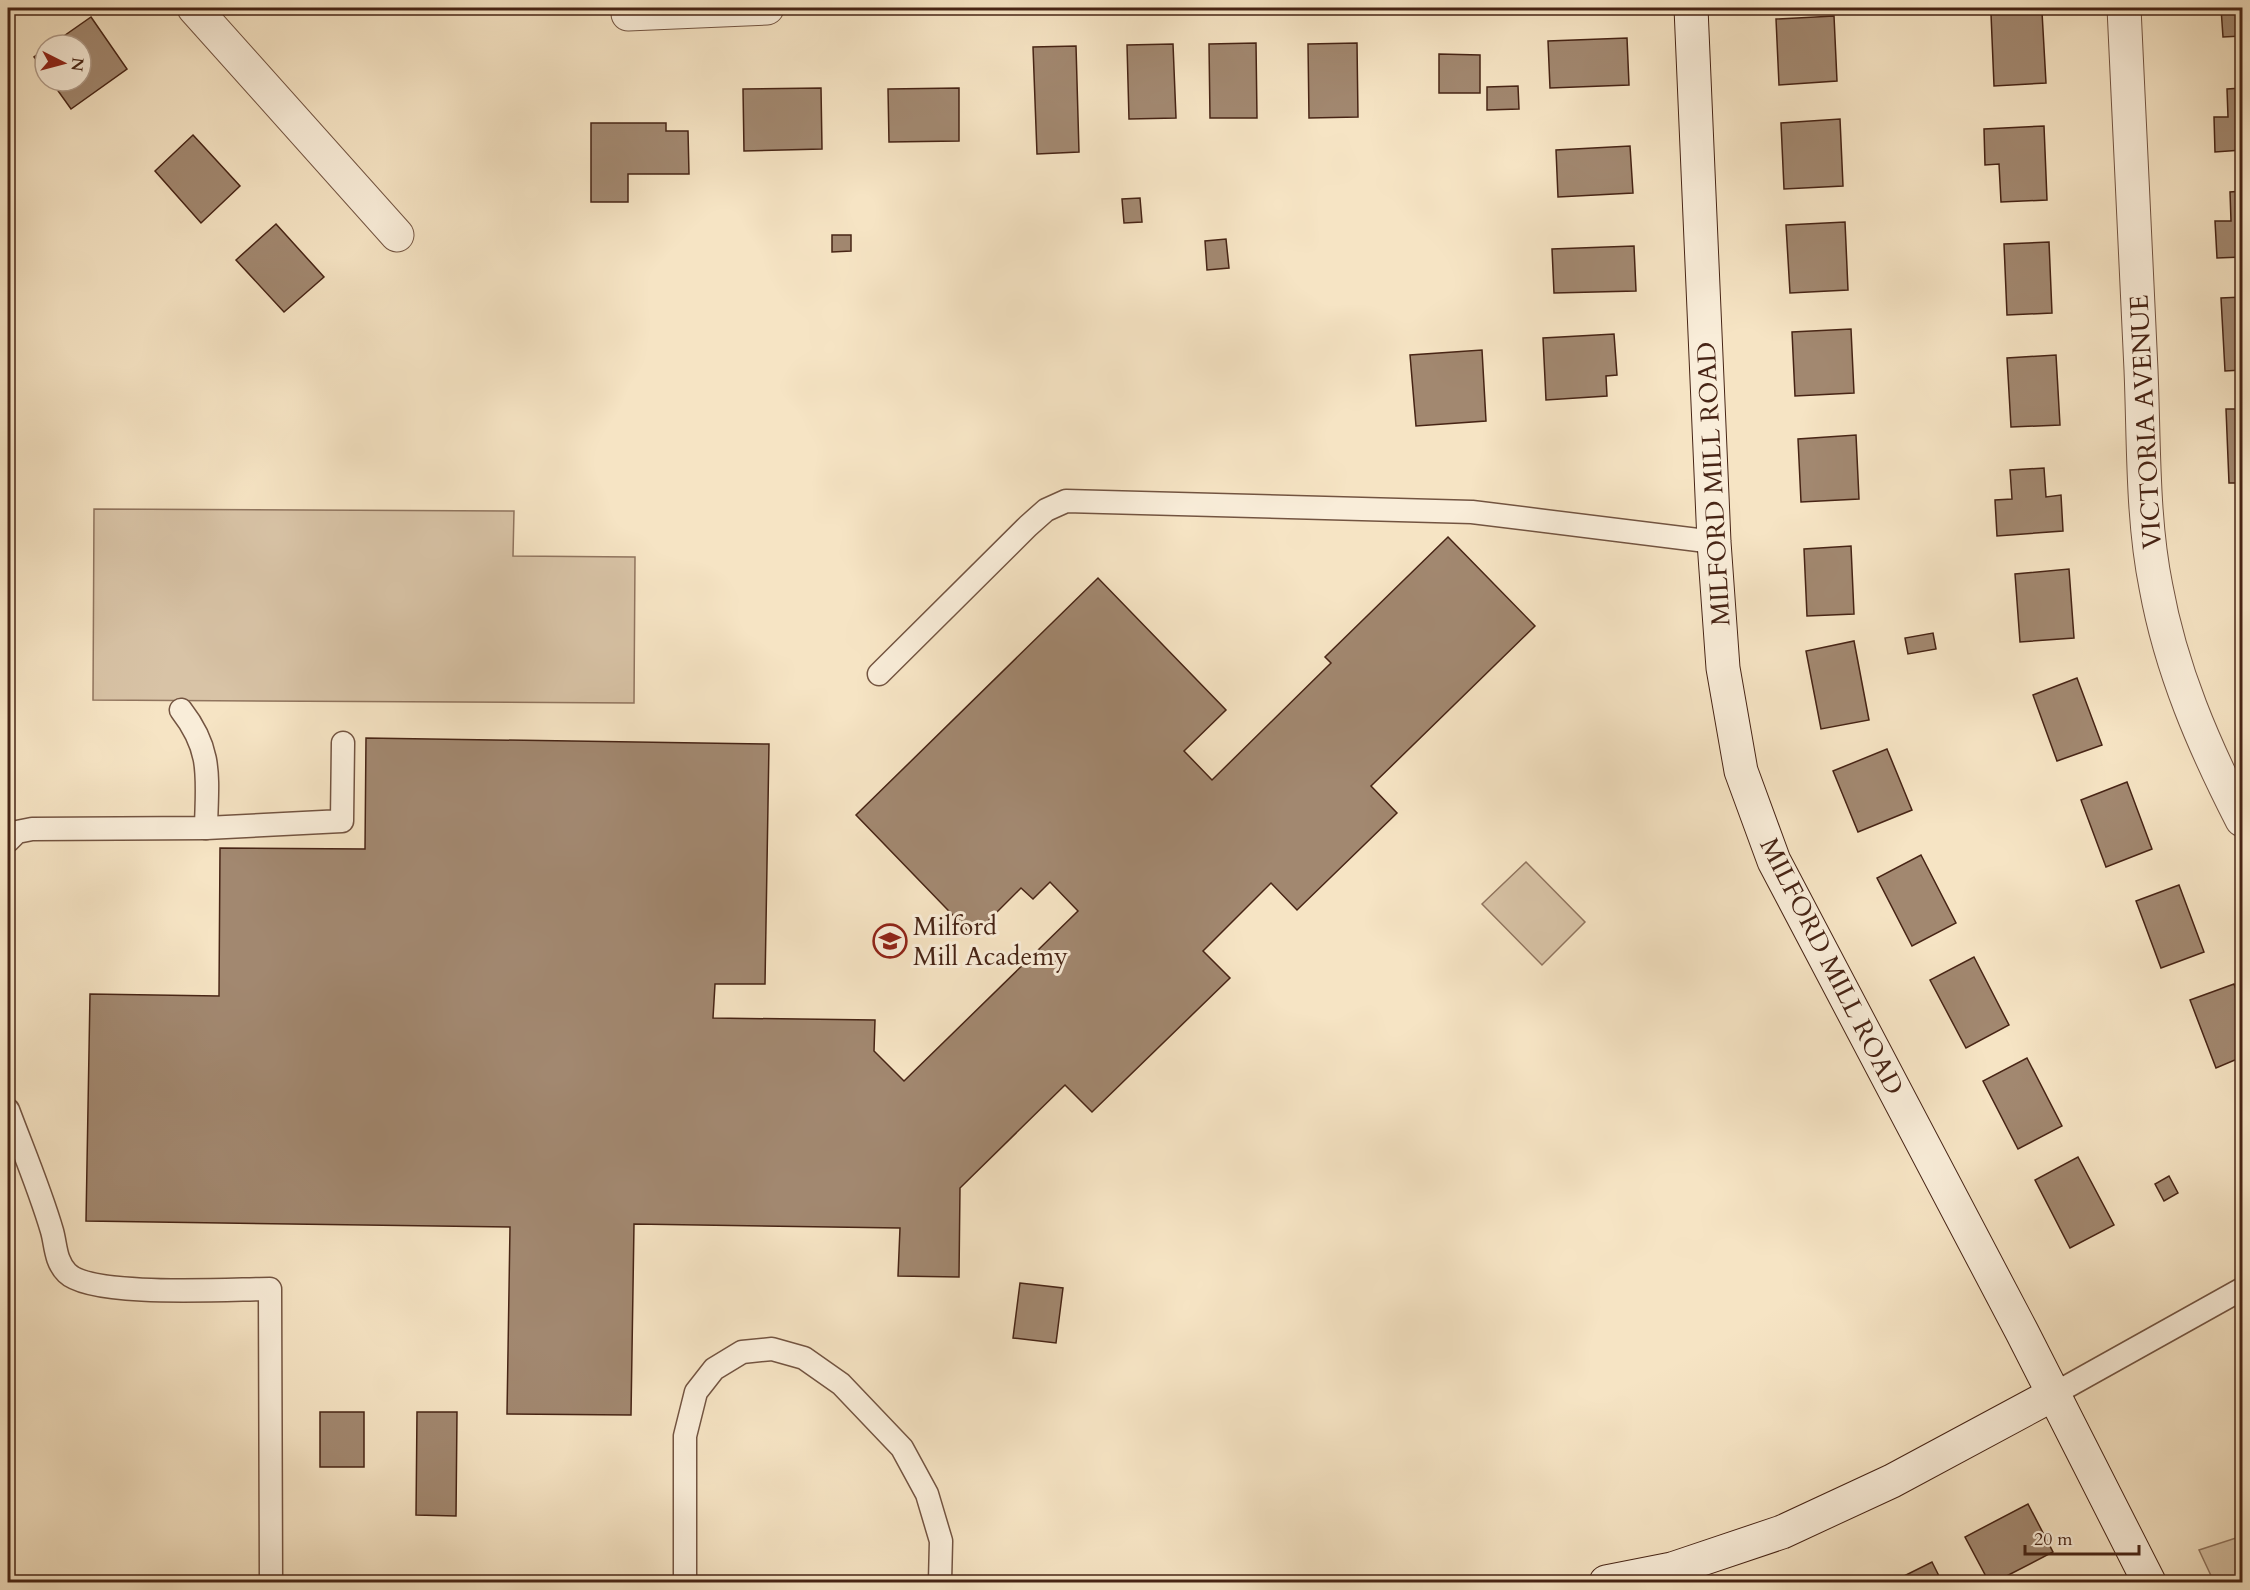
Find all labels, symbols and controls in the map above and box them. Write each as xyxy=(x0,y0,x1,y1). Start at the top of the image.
north arrow xyxy=(33,33,93,93)
text: N xyxy=(65,56,89,73)
street label: VICTORIA AVENUE xyxy=(2121,294,2170,550)
street label: MILFORD MILL ROAD xyxy=(1689,341,1738,627)
street label: MILFORD MILL ROAD xyxy=(1751,832,1912,1101)
place label: Milford Mill Academy xyxy=(913,909,1068,974)
school or university icon: Milford Mill Academy xyxy=(872,923,908,959)
scale bar xyxy=(2025,1518,2139,1556)
text: 20 m xyxy=(2034,1527,2073,1552)

